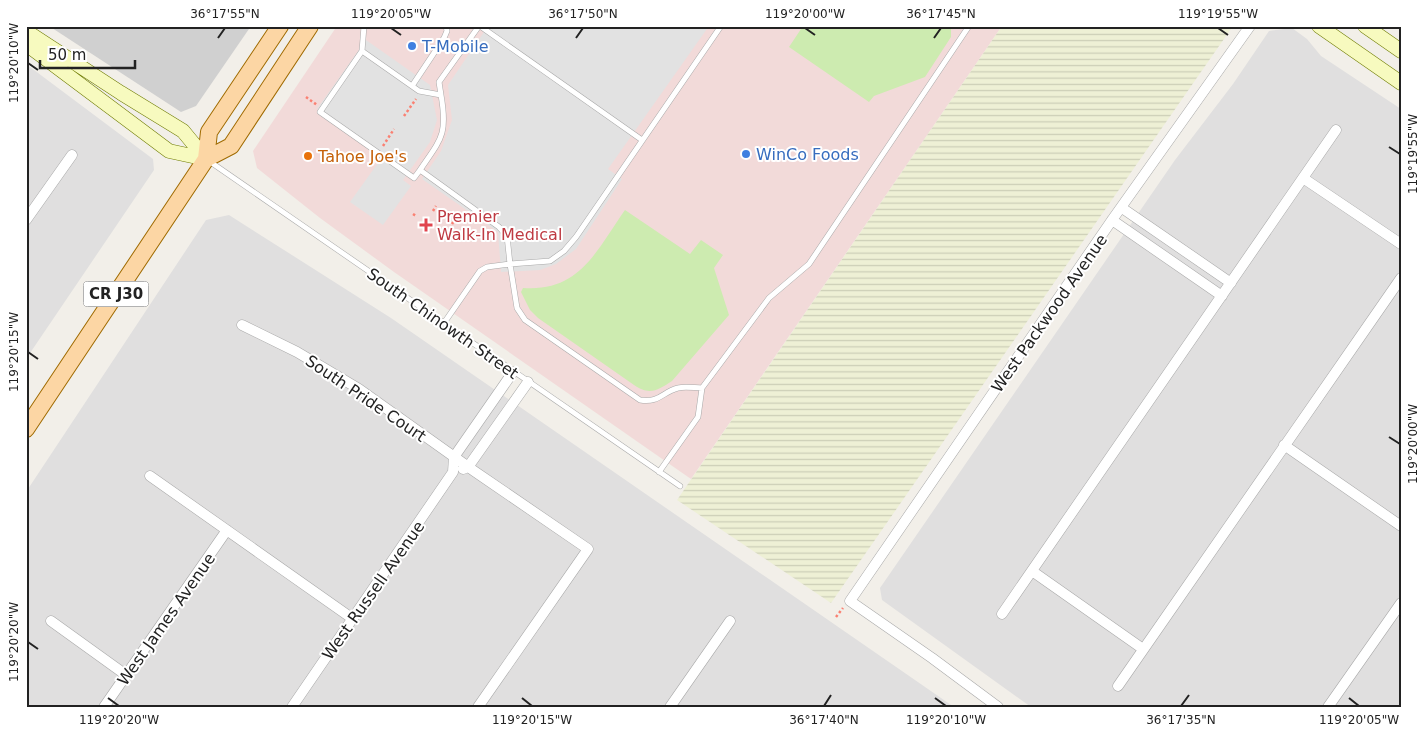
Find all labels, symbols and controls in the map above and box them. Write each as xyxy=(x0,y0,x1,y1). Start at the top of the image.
text: 36°17'55"N xyxy=(190,7,260,21)
text: 119°20'05"W xyxy=(351,7,431,21)
text: 36°17'50"N xyxy=(548,7,618,21)
text: 119°20'00"W xyxy=(765,7,845,21)
text: 36°17'45"N xyxy=(906,7,976,21)
text: 119°19'55"W xyxy=(1178,7,1258,21)
text: 119°20'10"W xyxy=(7,23,21,103)
place label: T-Mobile xyxy=(421,37,489,56)
scale bar xyxy=(40,38,135,70)
marker: T-Mobile xyxy=(406,40,418,52)
text: 50 m xyxy=(48,46,86,64)
text: 119°19'55"W xyxy=(1406,114,1420,194)
place label: WinCo Foods xyxy=(756,145,859,164)
place label: Tahoe Joe's xyxy=(317,147,407,166)
marker: WinCo Foods xyxy=(740,148,752,160)
marker: Tahoe Joe's xyxy=(302,150,314,162)
place label: Premier Walk-In Medical xyxy=(437,207,562,244)
marker: Premier Walk-In Medical xyxy=(419,218,433,232)
street label: West Packwood Avenue xyxy=(988,231,1111,396)
street label: South Chinowth Street xyxy=(363,264,522,383)
road number: CR J30 xyxy=(84,282,148,306)
text: 119°20'15"W xyxy=(7,312,21,392)
street label: South Pride Court xyxy=(302,351,429,446)
text: 119°20'00"W xyxy=(1406,404,1420,484)
street label: West Russell Avenue xyxy=(318,517,428,663)
street label: West James Avenue xyxy=(114,549,219,689)
text: 119°20'20"W xyxy=(7,602,21,682)
text: 119°20'20"W xyxy=(79,713,159,727)
text: 119°20'15"W xyxy=(492,713,572,727)
text: 36°17'40"N xyxy=(789,713,859,727)
text: 119°20'10"W xyxy=(906,713,986,727)
text: 36°17'35"N xyxy=(1146,713,1216,727)
text: 119°20'05"W xyxy=(1319,713,1399,727)

